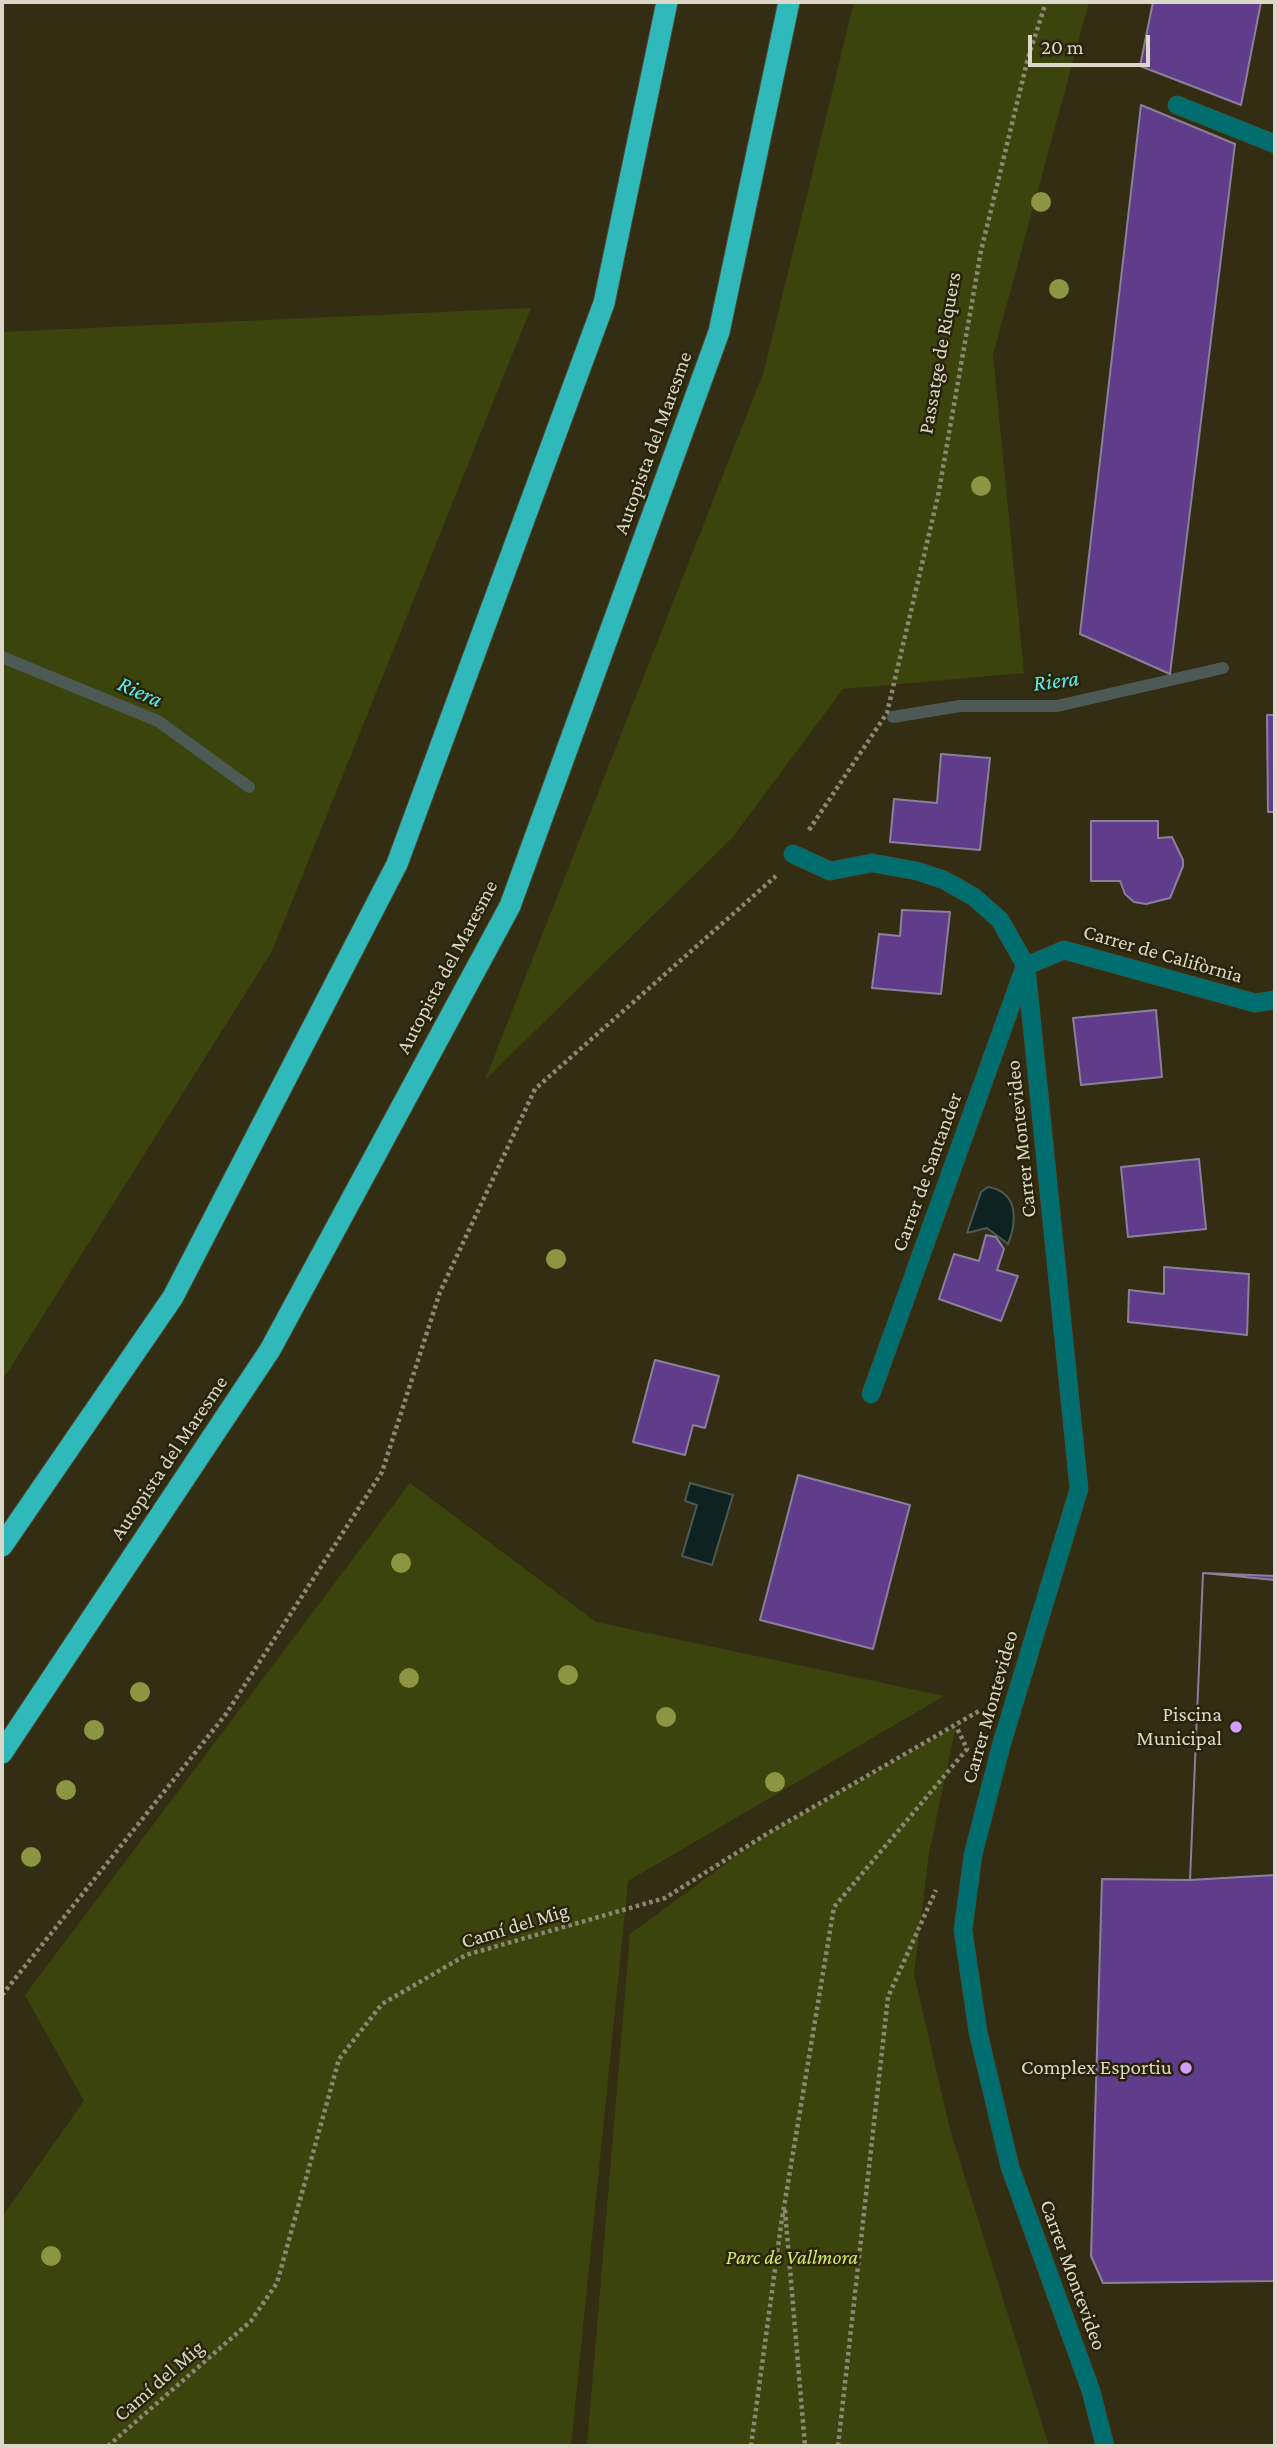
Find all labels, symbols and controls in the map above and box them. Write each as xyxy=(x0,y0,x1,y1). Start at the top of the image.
scale bar xyxy=(1032,21,1154,65)
text: 20 m xyxy=(1041,35,1084,59)
street label: Passatge de Riquers xyxy=(913,270,967,436)
street label: Autopista del Maresme xyxy=(608,348,698,538)
water label: Riera xyxy=(1032,665,1080,697)
water label: Riera xyxy=(113,670,167,714)
street label: Autopista del Maresme xyxy=(391,876,503,1058)
street label: Carrer de Califòrnia xyxy=(1080,919,1246,989)
street label: Carrer Montevideo xyxy=(1000,1059,1042,1219)
street label: Carrer de Santander xyxy=(886,1089,968,1255)
street label: Autopista del Maresme xyxy=(105,1371,233,1545)
street label: Carrer Montevideo xyxy=(956,1628,1024,1786)
place label: Piscina Municipal xyxy=(1136,1702,1222,1752)
marker: Piscina Municipal xyxy=(1228,1719,1244,1735)
street label: Camí del Mig xyxy=(458,1898,572,1954)
place label: Complex Esportiu xyxy=(1021,2055,1172,2081)
marker: Complex Esportiu xyxy=(1178,2060,1194,2076)
street label: Carrer Montevideo xyxy=(1034,2196,1112,2354)
park label: Parc de Vallmora xyxy=(726,2245,858,2271)
street label: Camí del Mig xyxy=(109,2335,209,2427)

